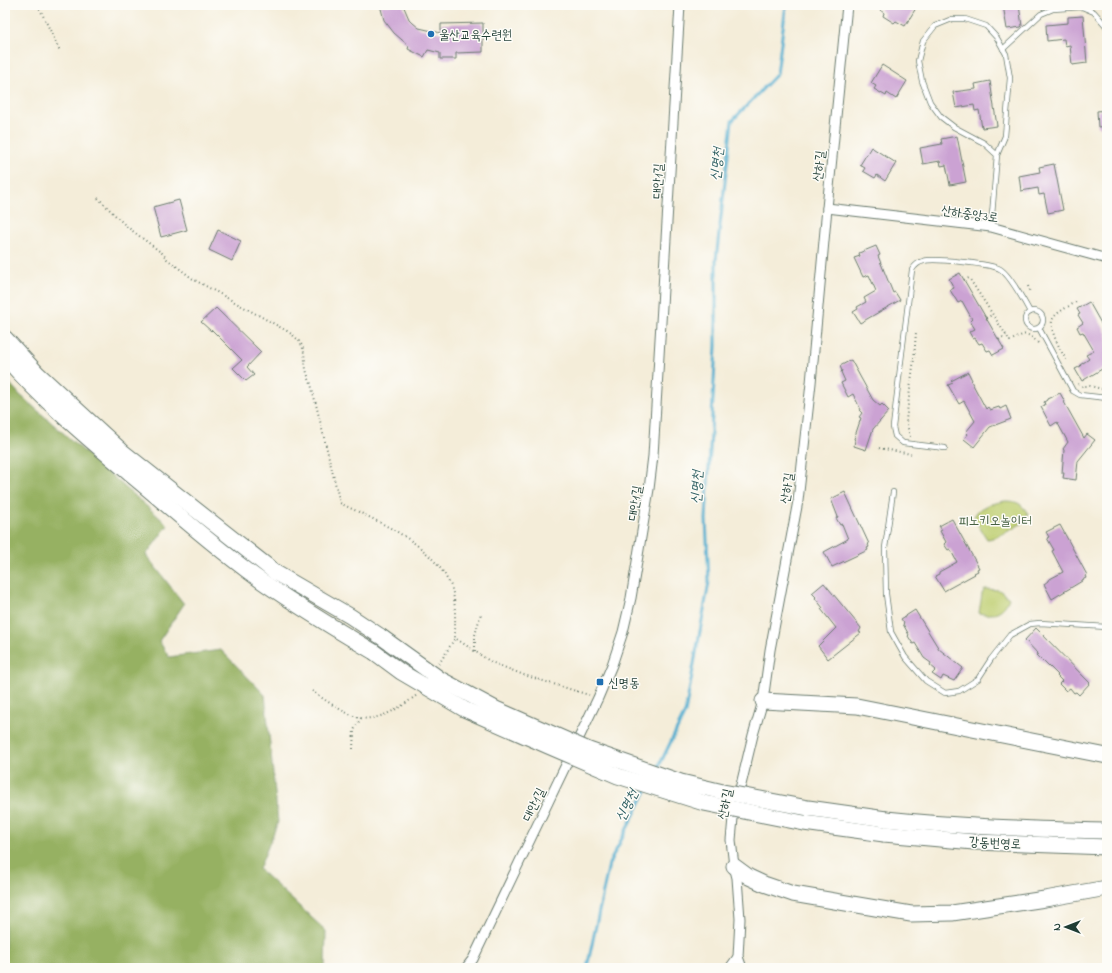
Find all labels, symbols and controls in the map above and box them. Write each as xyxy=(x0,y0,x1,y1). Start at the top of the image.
place label: 울산교육수련원 xyxy=(439,26,512,45)
marker: 울산교육수련원 xyxy=(426,29,436,39)
water label: 신명천 xyxy=(705,145,730,182)
street label: 산하길 xyxy=(808,150,831,183)
street label: 대안1길 xyxy=(648,163,669,199)
street label: 산하중앙3로 xyxy=(940,201,1000,228)
water label: 신명천 xyxy=(686,468,709,505)
street label: 산하길 xyxy=(776,471,799,505)
street label: 대안1길 xyxy=(623,484,648,522)
park label: 피노키오놀이터 xyxy=(958,512,1032,531)
place label: 신명동 xyxy=(608,674,639,693)
marker: 신명동 xyxy=(595,677,605,687)
water label: 신명천 xyxy=(610,784,645,826)
street label: 대안1길 xyxy=(518,785,551,825)
street label: 산하길 xyxy=(713,787,738,822)
street label: 강동번영로 xyxy=(968,833,1022,854)
north arrow xyxy=(1046,907,1086,947)
text: N xyxy=(1049,923,1065,931)

